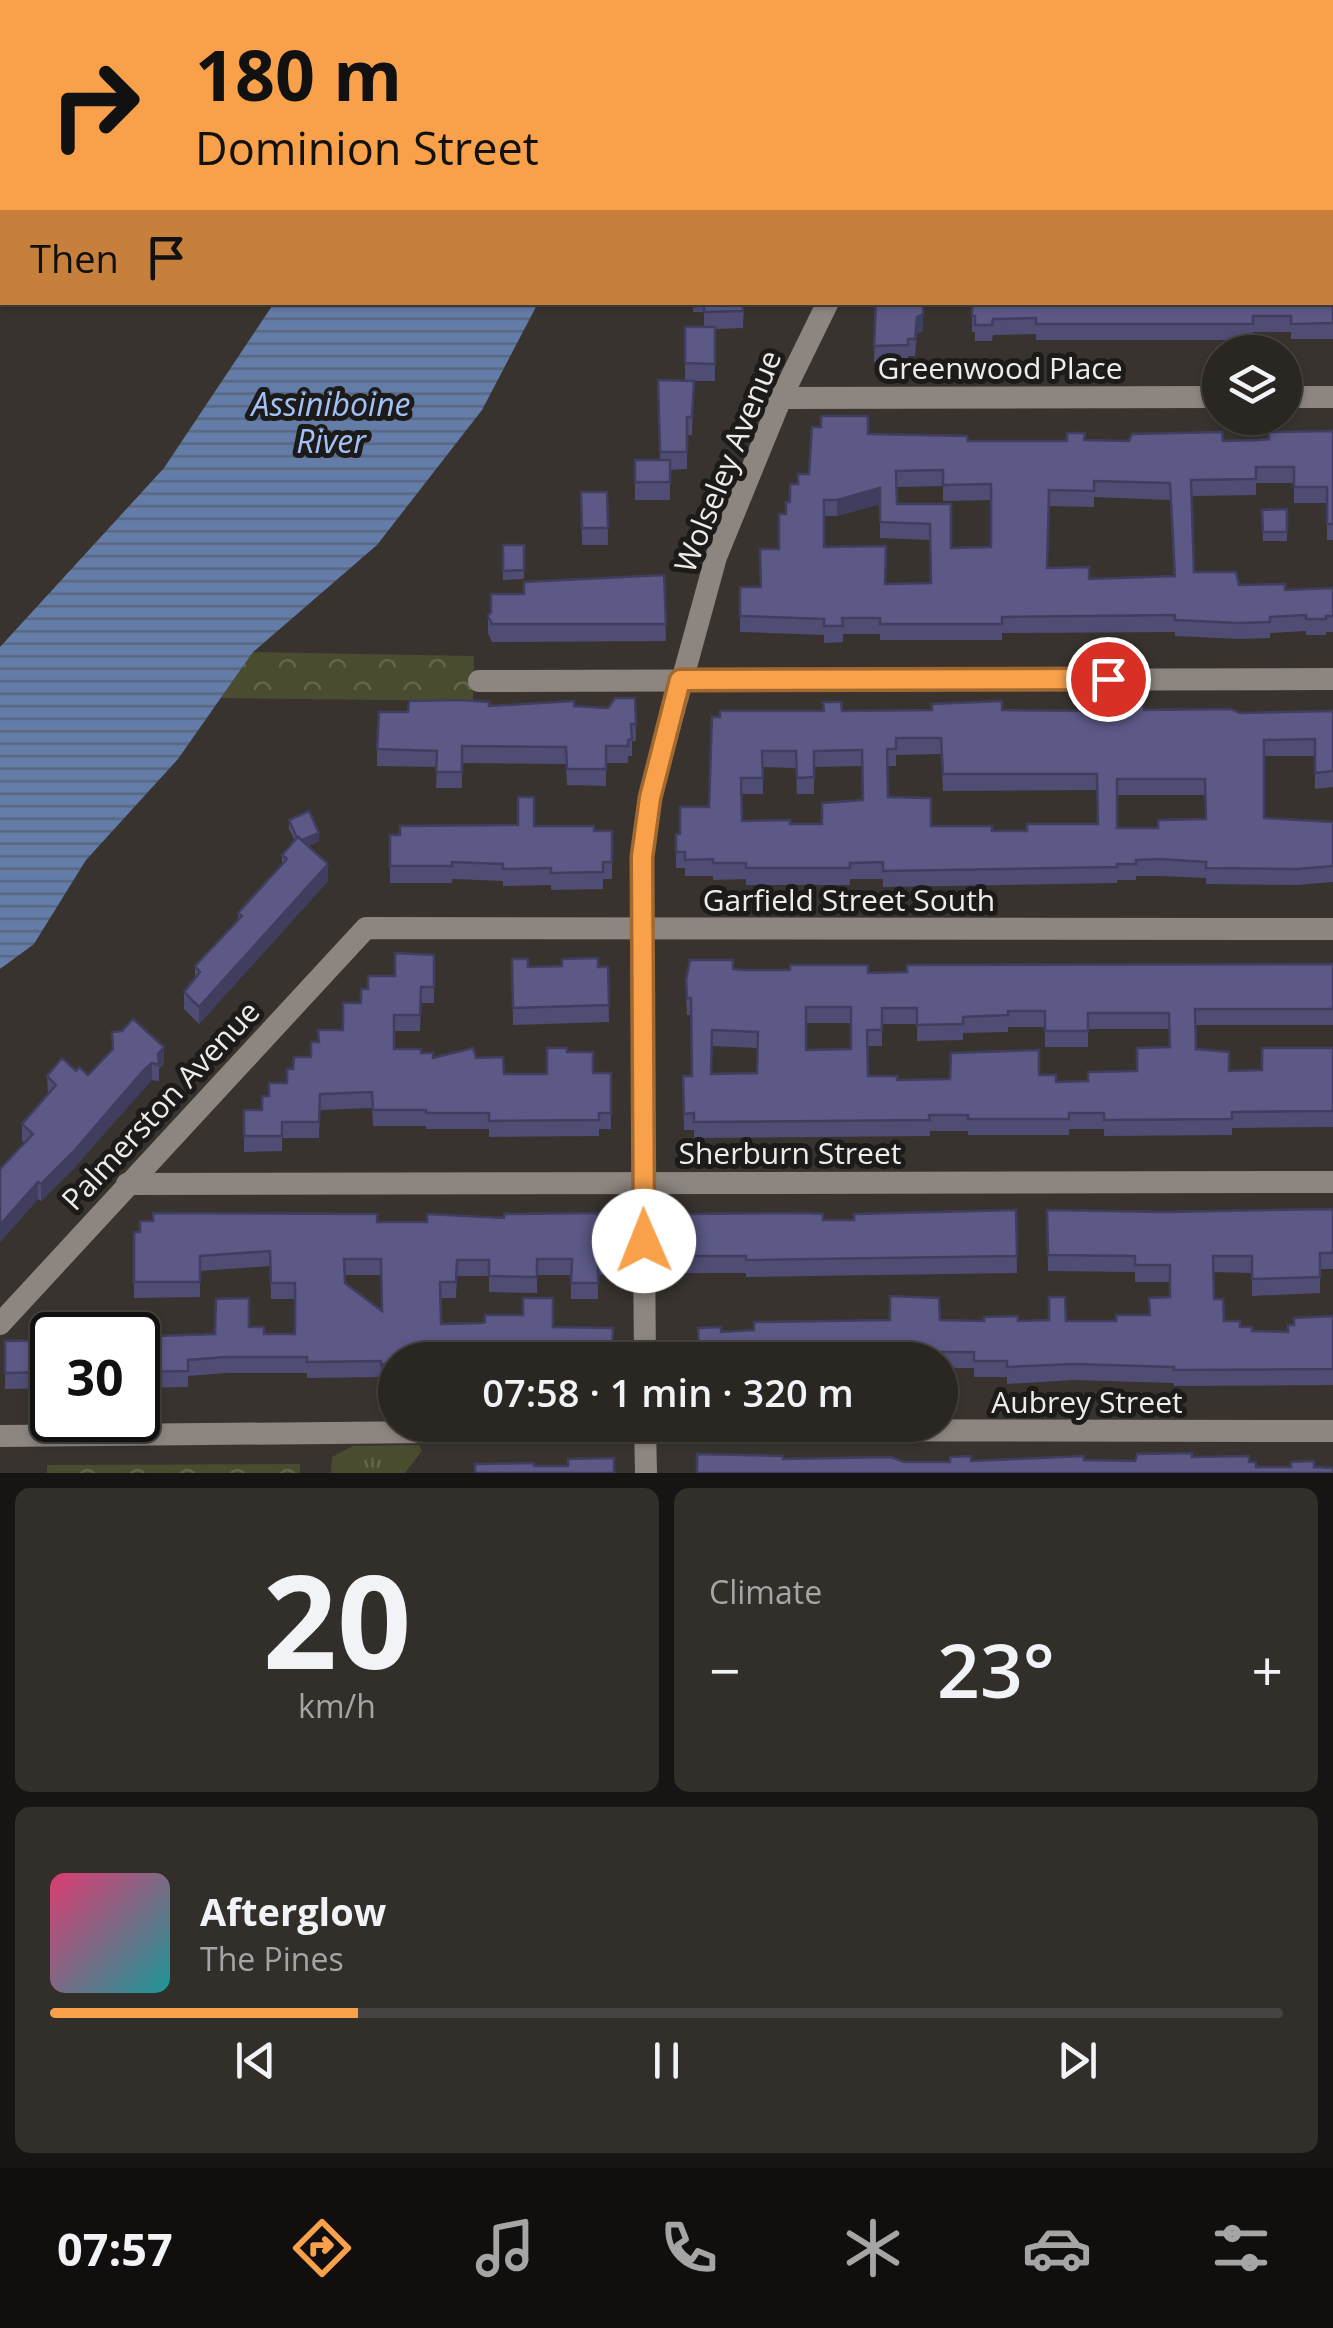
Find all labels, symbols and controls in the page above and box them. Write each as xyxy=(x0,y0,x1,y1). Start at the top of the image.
text: 180 m xyxy=(195,26,402,122)
icon: right xyxy=(30,40,160,170)
text: Dominion Street xyxy=(195,117,539,178)
icon: arrive xyxy=(139,230,194,285)
text: Then xyxy=(30,232,119,284)
map controls xyxy=(1202,335,1302,435)
button: layers xyxy=(1202,335,1302,435)
street label: Wolseley Avenue xyxy=(664,344,790,578)
street label: Greenwood Place xyxy=(877,347,1123,388)
water label: Assiniboine River xyxy=(249,382,411,462)
pin xyxy=(1066,637,1151,722)
icon: arrive xyxy=(1081,652,1136,707)
street label: Garfield Street South xyxy=(703,879,995,920)
street label: Palmerston Avenue xyxy=(52,991,268,1219)
street label: Sherburn Street xyxy=(679,1132,901,1173)
position arrow xyxy=(592,1189,696,1293)
speed limit sign: 30 xyxy=(30,1312,160,1442)
text: 07:58 · 1 min · 320 m xyxy=(482,1366,854,1418)
street label: Aubrey Street xyxy=(991,1381,1183,1422)
text: 20 xyxy=(263,1530,411,1707)
text: Climate xyxy=(709,1570,822,1613)
text: 23° xyxy=(937,1618,1055,1720)
text: − xyxy=(709,1632,740,1707)
text: + xyxy=(1252,1632,1283,1707)
text: km/h xyxy=(298,1684,376,1727)
text: Afterglow xyxy=(200,1885,386,1937)
text: The Pines xyxy=(200,1937,344,1980)
icon: previous xyxy=(228,2033,283,2088)
icon: pause xyxy=(639,2033,694,2088)
icon: next xyxy=(1050,2033,1105,2088)
icon: directions xyxy=(287,2213,357,2283)
icon: music xyxy=(470,2213,540,2283)
icon: phone xyxy=(654,2213,724,2283)
icon: climate xyxy=(838,2213,908,2283)
icon: car xyxy=(1022,2213,1092,2283)
icon: filters xyxy=(1206,2213,1276,2283)
text: 07:57 xyxy=(57,2218,173,2279)

